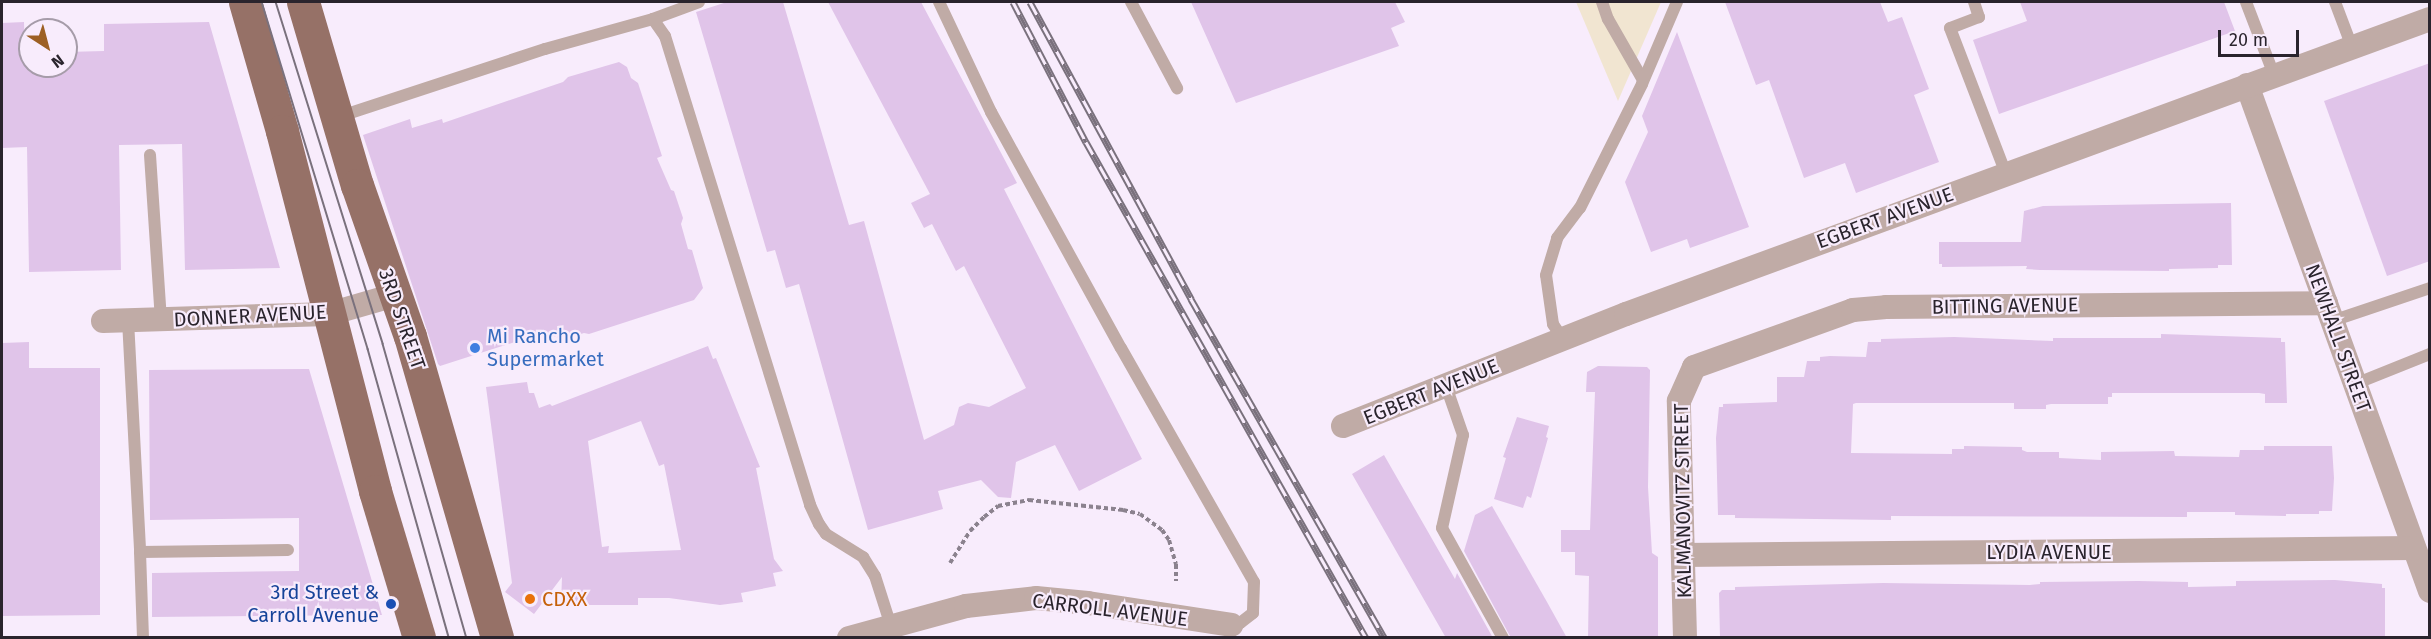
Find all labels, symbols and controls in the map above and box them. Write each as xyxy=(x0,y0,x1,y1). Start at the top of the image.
north arrow xyxy=(18,18,78,78)
scale bar xyxy=(2221,18,2302,56)
text: 20 m xyxy=(2229,29,2268,51)
text: N xyxy=(48,51,68,72)
street label: EGBERT AVENUE xyxy=(1813,182,1957,254)
street label: NEWHALL STREET xyxy=(2300,261,2376,415)
street label: 3RD STREET xyxy=(374,266,430,372)
street label: BITTING AVENUE xyxy=(1931,293,2079,319)
street label: DONNER AVENUE xyxy=(173,300,327,332)
place label: Mi Rancho Supermarket xyxy=(487,324,604,371)
marker: Mi Rancho Supermarket xyxy=(468,341,482,355)
street label: EGBERT AVENUE xyxy=(1360,354,1502,430)
street label: KALMANOVITZ STREET xyxy=(1669,403,1697,599)
street label: LYDIA AVENUE xyxy=(1986,540,2112,564)
place label: 3rd Street & Carroll Avenue xyxy=(247,580,379,627)
place label: CDXX xyxy=(542,587,587,611)
street label: CARROLL AVENUE xyxy=(1031,589,1189,631)
marker: CDXX xyxy=(523,592,537,606)
marker: 3rd Street & Carroll Avenue xyxy=(384,597,398,611)

